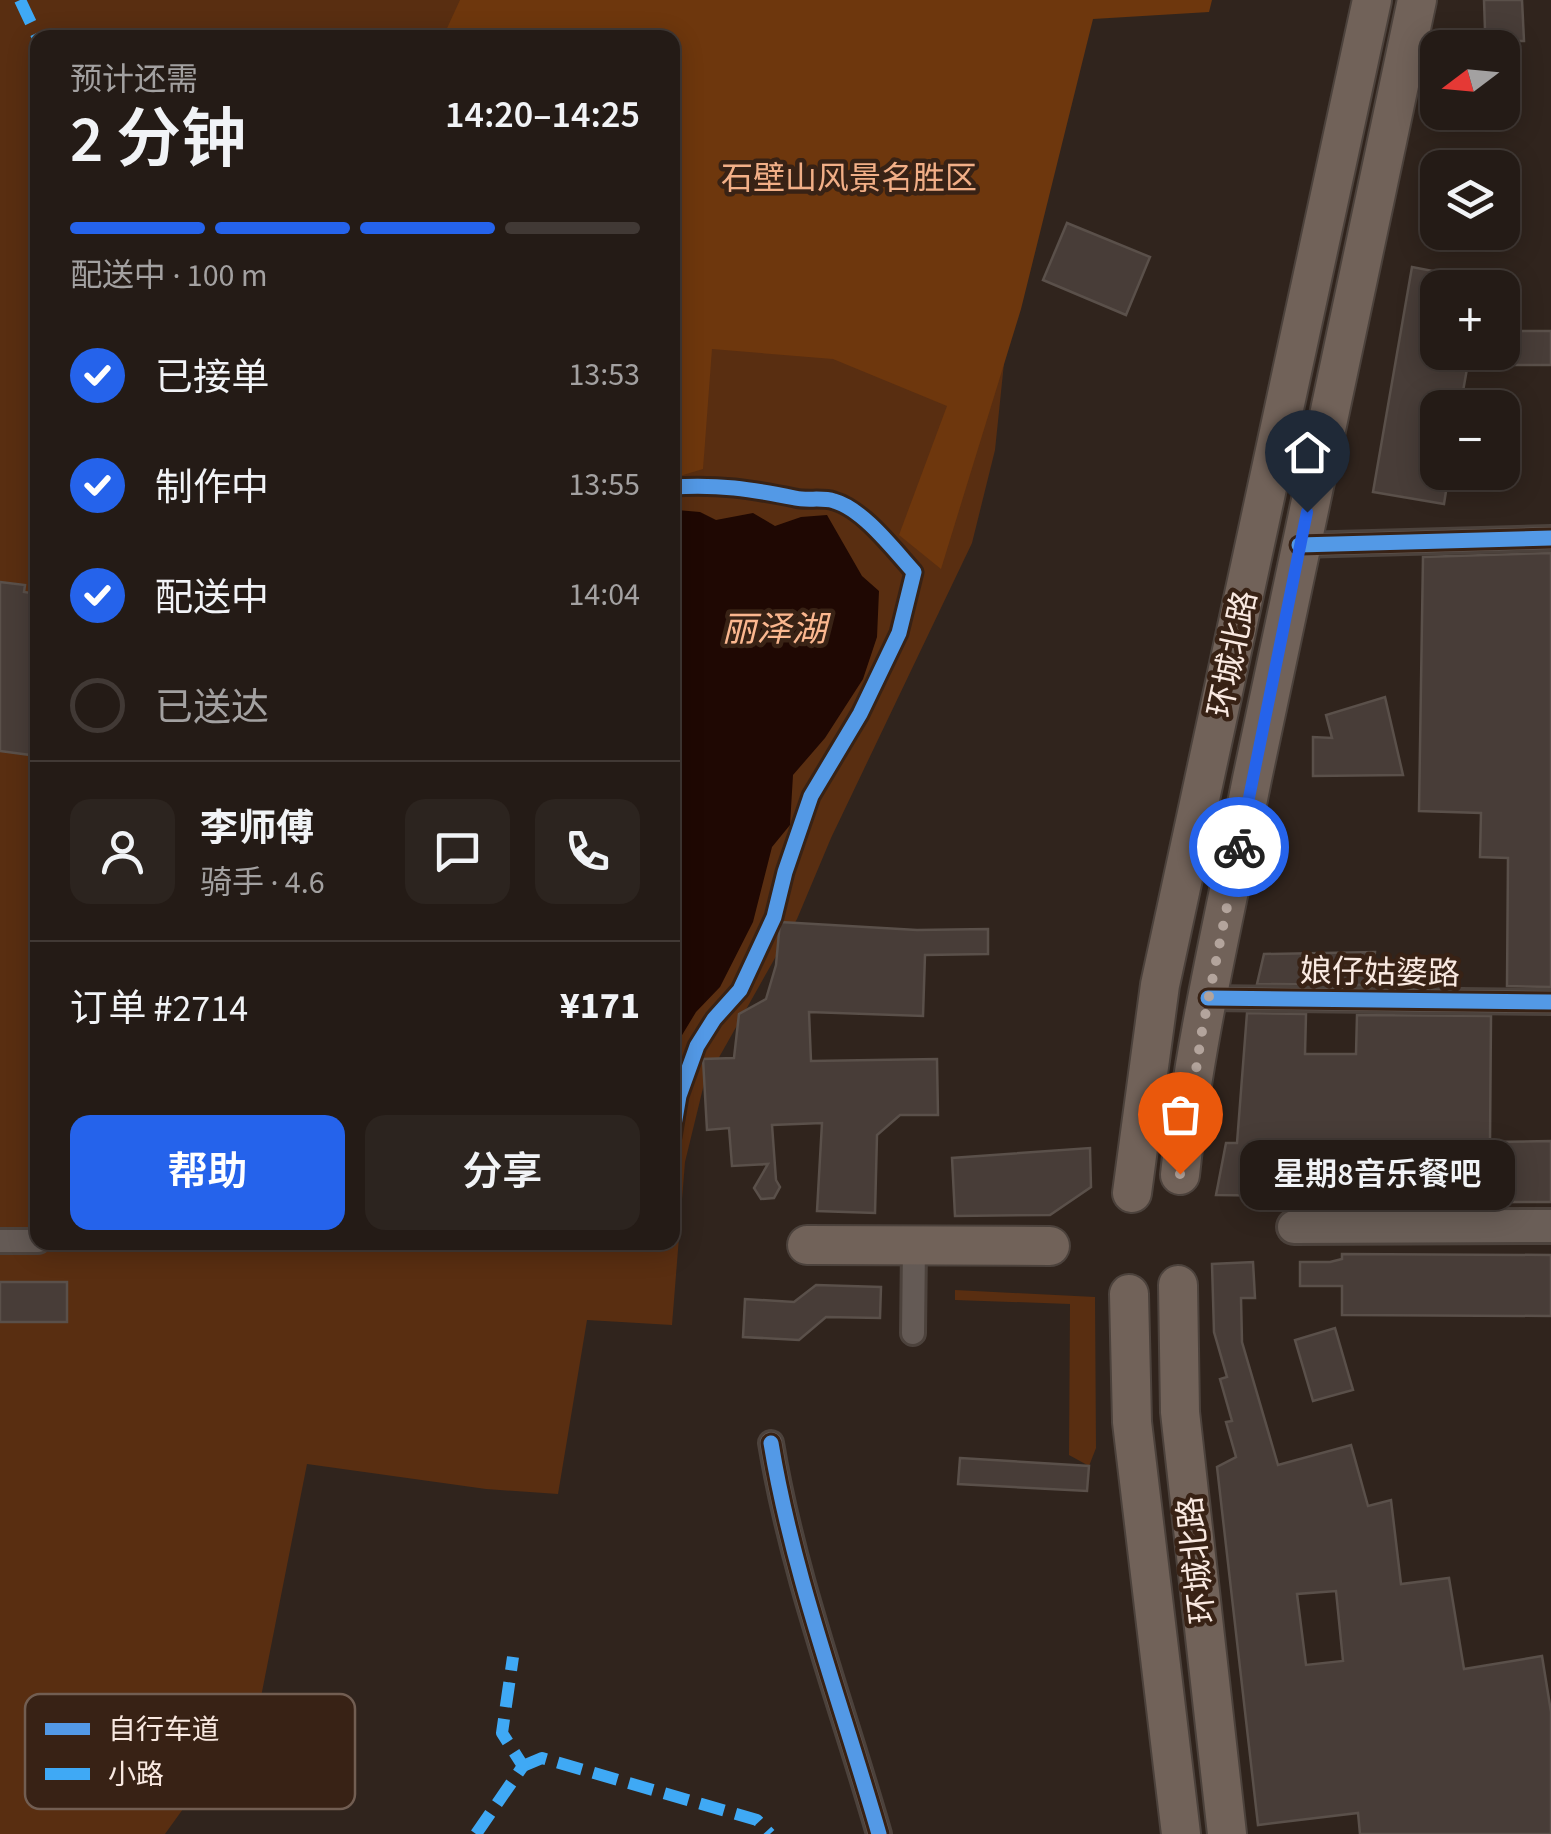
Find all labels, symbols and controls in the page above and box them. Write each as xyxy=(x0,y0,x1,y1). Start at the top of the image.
north arrow xyxy=(1420,30,1520,130)
map controls xyxy=(1420,30,1520,490)
text: 预计还需 xyxy=(70,57,198,103)
text: 14:20–14:25 xyxy=(445,88,640,142)
text: 2 分钟 xyxy=(70,94,246,187)
button: layers xyxy=(1420,150,1520,250)
park label: 石壁山风景名胜区 xyxy=(721,156,977,202)
text: 配送中 · 100 m xyxy=(70,253,267,299)
button: + xyxy=(1420,270,1520,370)
icon: check xyxy=(70,348,125,403)
text: 已接单 xyxy=(155,351,269,405)
text: 13:53 xyxy=(568,352,640,398)
button: − xyxy=(1420,390,1520,490)
pin xyxy=(1265,410,1350,513)
icon: home xyxy=(1280,425,1335,480)
icon: check xyxy=(70,458,125,513)
text: 制作中 xyxy=(155,461,269,515)
text: 13:55 xyxy=(568,462,640,508)
icon: check xyxy=(70,568,125,623)
text: 配送中 xyxy=(155,571,269,625)
text: 14:04 xyxy=(568,572,640,618)
street label: 环城北路 xyxy=(1197,587,1269,721)
water label: 丽泽湖 xyxy=(721,605,831,655)
text: 已送达 xyxy=(155,681,269,735)
courier xyxy=(1189,797,1289,897)
button: person xyxy=(70,799,175,904)
button: chat xyxy=(405,799,510,904)
button: phone xyxy=(535,799,640,904)
text: 李师傅 xyxy=(200,802,314,856)
icon: bike xyxy=(1212,820,1267,875)
text: 骑手 · 4.6 xyxy=(200,860,325,906)
street label: 娘仔姑婆路 xyxy=(1300,949,1460,997)
text: ¥171 xyxy=(560,979,640,1033)
text: 订单 #2714 xyxy=(70,982,248,1036)
pin xyxy=(1138,1072,1223,1175)
icon: bag xyxy=(1153,1087,1208,1142)
button: 帮助 xyxy=(70,1115,345,1230)
button: 分享 xyxy=(365,1115,640,1230)
callout: 星期8音乐餐吧 xyxy=(1240,1139,1515,1209)
text: 星期8音乐餐吧 xyxy=(1273,1152,1482,1198)
street label: 环城北路 xyxy=(1167,1494,1227,1626)
legend xyxy=(25,1694,355,1809)
text: 自行车道 xyxy=(108,1710,220,1750)
text: 小路 xyxy=(108,1755,164,1795)

